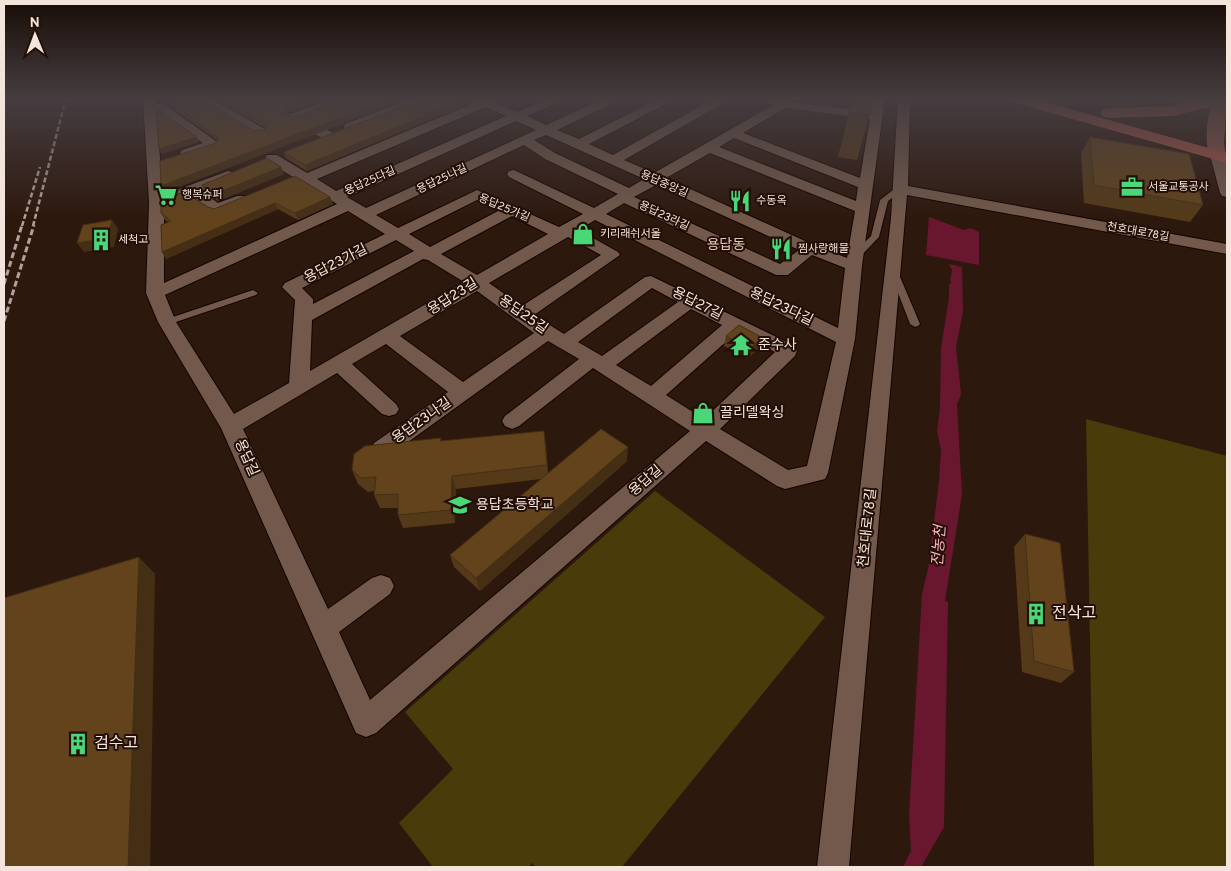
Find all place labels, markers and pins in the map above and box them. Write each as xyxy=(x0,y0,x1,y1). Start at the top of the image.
office icon: 서울교통공사 xyxy=(1119,174,1145,200)
place label: 서울교통공사 xyxy=(1148,180,1209,194)
supermarket icon: 행복슈퍼 xyxy=(153,182,179,208)
place label: 행복슈퍼 xyxy=(182,188,222,202)
restaurant icon: 수동옥 xyxy=(727,188,753,214)
place label: 수동옥 xyxy=(756,194,786,208)
shop icon: 키리래쉬서울 xyxy=(570,221,596,247)
building icon: 세척고 xyxy=(88,227,114,253)
place label: 키리래쉬서울 xyxy=(600,227,661,241)
place label: 세척고 xyxy=(118,233,148,247)
restaurant icon: 찜사랑해물 xyxy=(768,236,794,262)
place label: 찜사랑해물 xyxy=(798,242,849,256)
temple icon: 준수사 xyxy=(728,332,754,358)
place label: 준수사 xyxy=(758,337,797,354)
shop icon: 끌리델왁싱 xyxy=(690,400,716,426)
place label: 끌리델왁싱 xyxy=(720,405,784,422)
school or university icon: 용답초등학교 xyxy=(447,492,473,518)
place label: 용답초등학교 xyxy=(476,496,553,514)
building icon: 전삭고 xyxy=(1023,601,1049,627)
place label: 전삭고 xyxy=(1052,604,1096,624)
building icon: 검수고 xyxy=(65,731,91,757)
place label: 검수고 xyxy=(94,734,138,754)

